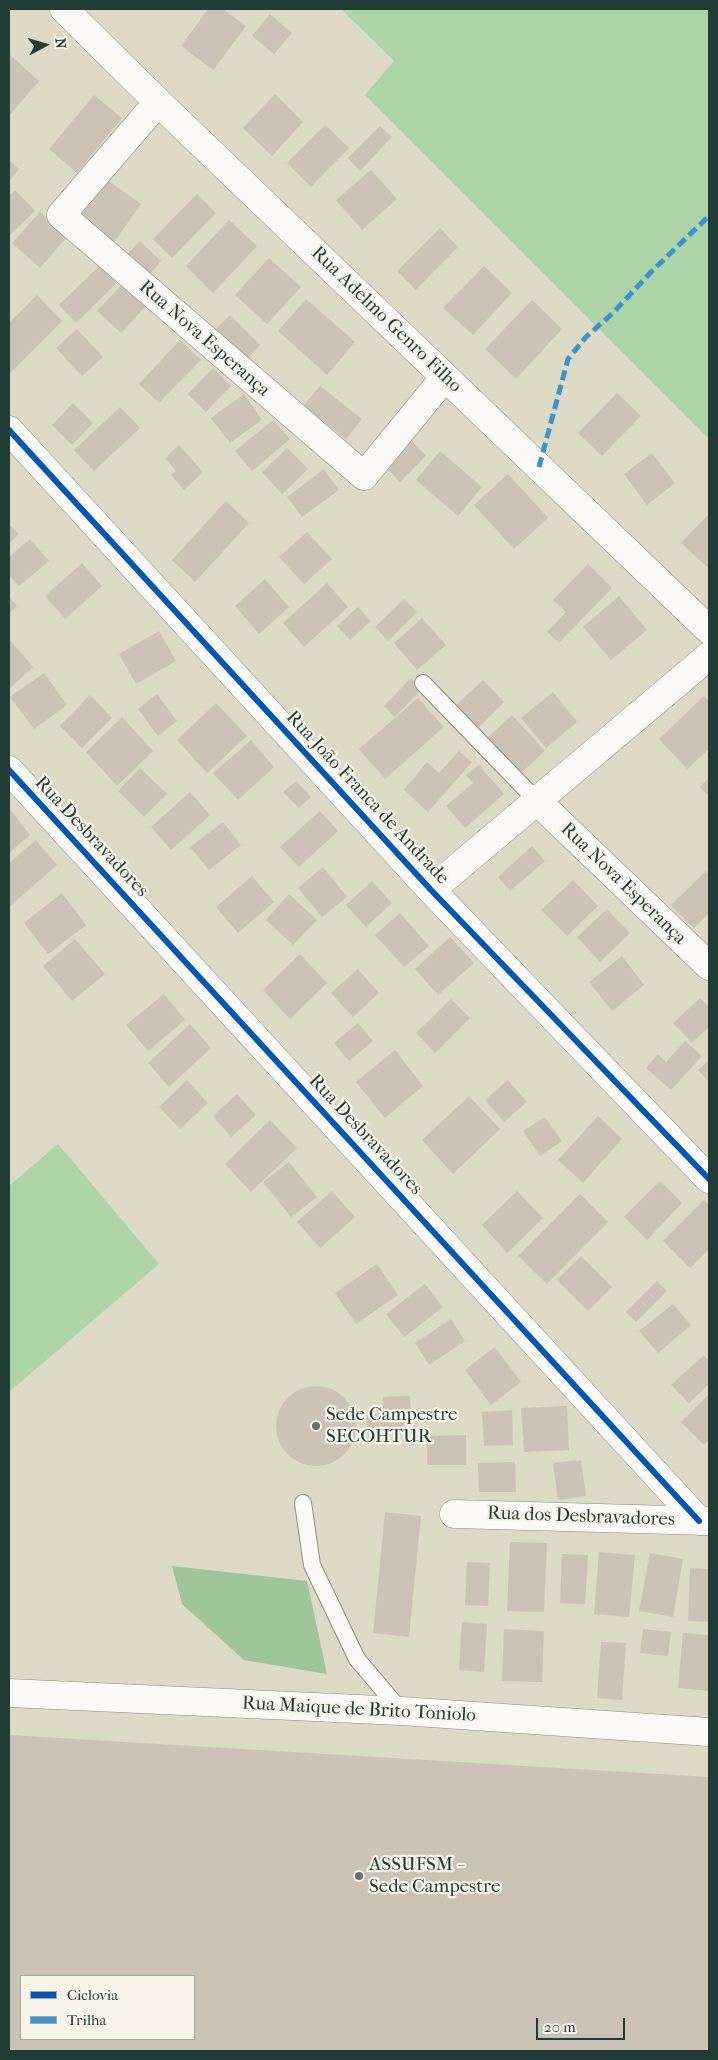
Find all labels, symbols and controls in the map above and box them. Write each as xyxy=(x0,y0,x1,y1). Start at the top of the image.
north arrow xyxy=(20,20,70,70)
text: N xyxy=(51,37,69,50)
street label: Rua Adelmo Genro Filho xyxy=(306,242,466,398)
street label: Rua Nova Esperança xyxy=(134,276,274,402)
street label: Rua João Franca de Andrade xyxy=(280,706,454,890)
street label: Rua Desbravadores xyxy=(29,772,153,902)
street label: Rua Nova Esperança xyxy=(555,818,691,950)
street label: Rua Desbravadores xyxy=(303,1070,427,1200)
place label: Sede Campestre SECOHTUR xyxy=(326,1404,457,1448)
marker: Sede Campestre SECOHTUR xyxy=(310,1420,322,1432)
street label: Rua dos Desbravadores xyxy=(487,1502,675,1532)
street label: Rua Maique de Brito Toniolo xyxy=(241,1692,477,1728)
place label: ASSUFSM - Sede Campestre xyxy=(369,1854,500,1898)
marker: ASSUFSM - Sede Campestre xyxy=(353,1870,365,1882)
legend xyxy=(20,1975,195,2040)
text: Ciclovia xyxy=(67,1986,118,2004)
scale bar xyxy=(538,2008,627,2040)
text: Trilha xyxy=(67,2011,106,2029)
text: 20 m xyxy=(544,2018,576,2036)

